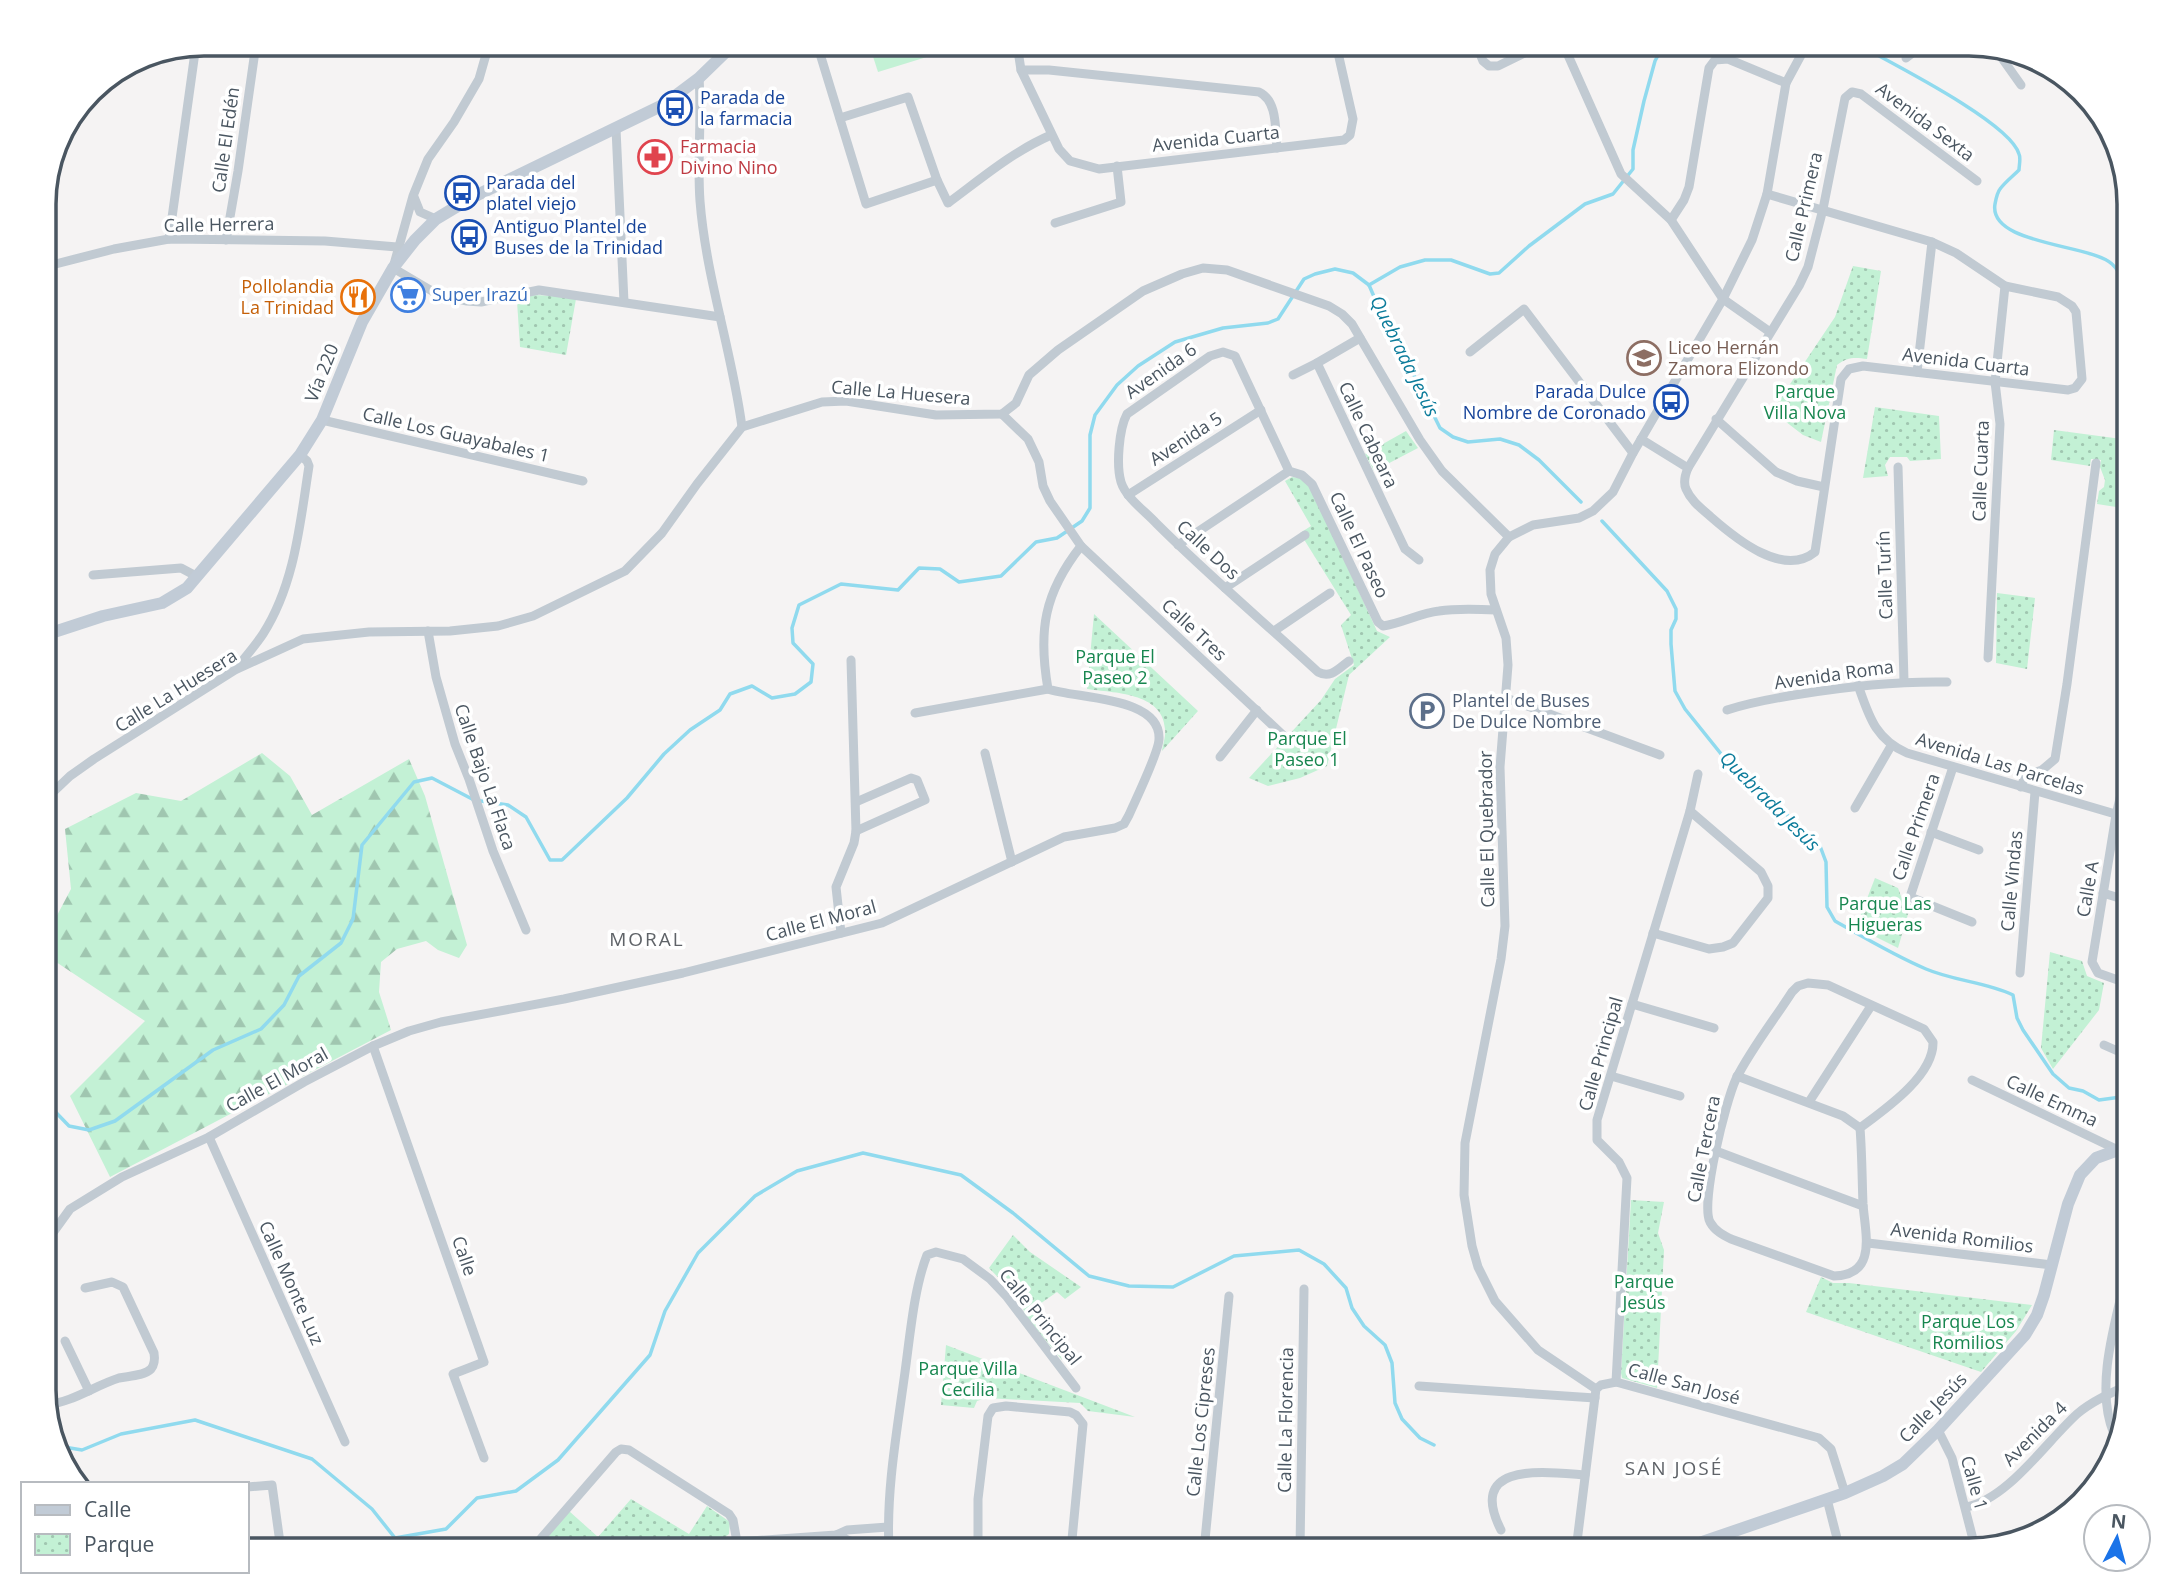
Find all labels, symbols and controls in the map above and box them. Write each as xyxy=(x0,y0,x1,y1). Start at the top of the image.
street label: Avenida Sexta xyxy=(1871,76,1980,166)
street label: Calle El Edén xyxy=(206,85,244,194)
place label: Parada de la farmacia xyxy=(700,85,792,130)
bus stop icon: Parada de la farmacia xyxy=(656,89,694,127)
street label: Avenida Cuarta xyxy=(1151,119,1281,157)
place label: Farmacia Divino Nino xyxy=(680,134,778,179)
pharmacy icon: Farmacia Divino Nino xyxy=(636,138,674,176)
street label: Calle Primera xyxy=(1779,149,1827,264)
place label: Parada del platel viejo xyxy=(486,170,576,215)
bus stop icon: Parada del platel viejo xyxy=(443,174,481,212)
street label: Calle Herrera xyxy=(163,211,275,237)
place label: Antiguo Plantel de Buses de la Trinidad xyxy=(494,214,663,259)
bus stop icon: Antiguo Plantel de Buses de la Trinidad xyxy=(450,218,488,256)
place label: Pollolandia La Trinidad xyxy=(241,274,334,319)
supermarket icon: Super Irazú xyxy=(389,276,427,314)
restaurant icon: Pollolandia La Trinidad xyxy=(339,278,377,316)
place label: Super Irazú xyxy=(432,282,528,306)
water label: Quebrada Jesús xyxy=(1364,291,1446,421)
place label: Liceo Hernán Zamora Elizondo xyxy=(1668,335,1809,380)
street label: Avenida 6 xyxy=(1120,337,1201,404)
school or university icon: Liceo Hernán Zamora Elizondo xyxy=(1625,339,1663,377)
street label: Vía 220 xyxy=(299,340,344,405)
street label: Avenida Cuarta xyxy=(1901,341,2031,381)
street label: Calle La Huesera xyxy=(830,374,972,410)
street label: Calle Cabeara xyxy=(1334,377,1404,492)
place label: Parada Dulce Nombre de Coronado xyxy=(1463,379,1646,424)
park label: Parque Villa Nova xyxy=(1764,379,1846,424)
bus stop icon: Parada Dulce Nombre de Coronado xyxy=(1652,383,1690,421)
street label: Calle Los Guayabales 1 xyxy=(360,401,552,467)
street label: Avenida 5 xyxy=(1145,406,1226,471)
street label: Calle Cuarta xyxy=(1966,420,1994,522)
street label: Calle El Paseo xyxy=(1325,487,1395,602)
street label: Calle Dos xyxy=(1172,514,1245,585)
street label: Calle Turín xyxy=(1870,530,1898,620)
street label: Calle Tres xyxy=(1157,593,1233,666)
street label: Calle La Huesera xyxy=(110,643,241,737)
park label: Parque El Paseo 2 xyxy=(1075,644,1155,689)
street label: Avenida Roma xyxy=(1773,654,1895,694)
place label: Plantel de Buses De Dulce Nombre xyxy=(1452,688,1601,733)
parking icon: Plantel de Buses De Dulce Nombre xyxy=(1408,692,1446,730)
street label: Calle Bajo La Flaca xyxy=(450,700,522,853)
park label: Parque El Paseo 1 xyxy=(1267,726,1347,771)
street label: Avenida Las Parcelas xyxy=(1913,726,2087,800)
water label: Quebrada Jesús xyxy=(1714,745,1826,857)
street label: Calle El Quebrador xyxy=(1473,750,1499,908)
street label: Calle Primera xyxy=(1885,770,1945,884)
street label: Calle Vindas xyxy=(1995,829,2027,932)
street label: Calle A xyxy=(2070,858,2104,919)
park label: Parque Las Higueras xyxy=(1839,891,1932,936)
street label: Calle El Moral xyxy=(763,894,879,946)
district label: MORAL xyxy=(609,926,685,952)
street label: Calle Principal xyxy=(1572,994,1628,1114)
street label: Calle El Moral xyxy=(221,1041,332,1117)
street label: Calle Emma xyxy=(2003,1068,2102,1132)
street label: Calle Tercera xyxy=(1681,1093,1725,1204)
street label: Avenida Romilios xyxy=(1889,1216,2035,1258)
street label: Calle Monte Luz xyxy=(254,1217,330,1348)
street label: Calle xyxy=(447,1233,483,1279)
street label: Calle Principal xyxy=(994,1263,1087,1370)
park label: Parque Jesús xyxy=(1614,1269,1674,1314)
park label: Parque Los Romilios xyxy=(1921,1309,2015,1354)
street label: Calle Los Cipreses xyxy=(1180,1346,1220,1498)
street label: Calle La Florencia xyxy=(1272,1347,1298,1493)
park label: Parque Villa Cecilia xyxy=(918,1356,1018,1401)
street label: Calle San José xyxy=(1626,1357,1743,1410)
street label: Calle Jesús xyxy=(1893,1367,1972,1447)
street label: Avenida 4 xyxy=(1997,1396,2072,1471)
street label: Calle 1 xyxy=(1956,1453,1994,1513)
district label: SAN JOSÉ xyxy=(1625,1455,1723,1481)
legend xyxy=(21,1482,248,1573)
text: Calle xyxy=(84,1495,131,1523)
north arrow xyxy=(2082,1503,2152,1573)
text: N xyxy=(2110,1507,2128,1535)
text: Parque xyxy=(84,1530,154,1558)

